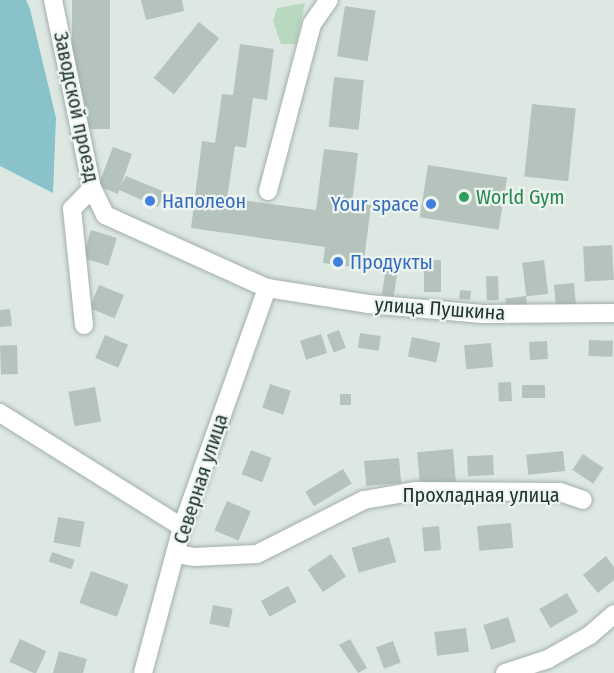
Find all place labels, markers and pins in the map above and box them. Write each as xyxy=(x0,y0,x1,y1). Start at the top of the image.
place label: World Gym xyxy=(476,185,565,209)
place label: Наполеон xyxy=(162,189,246,213)
marker: World Gym xyxy=(457,190,471,204)
place label: Your space xyxy=(331,192,419,216)
marker: Наполеон xyxy=(143,194,157,208)
marker: Your space xyxy=(424,197,438,211)
place label: Продукты xyxy=(350,250,433,274)
marker: Продукты xyxy=(331,255,345,269)

